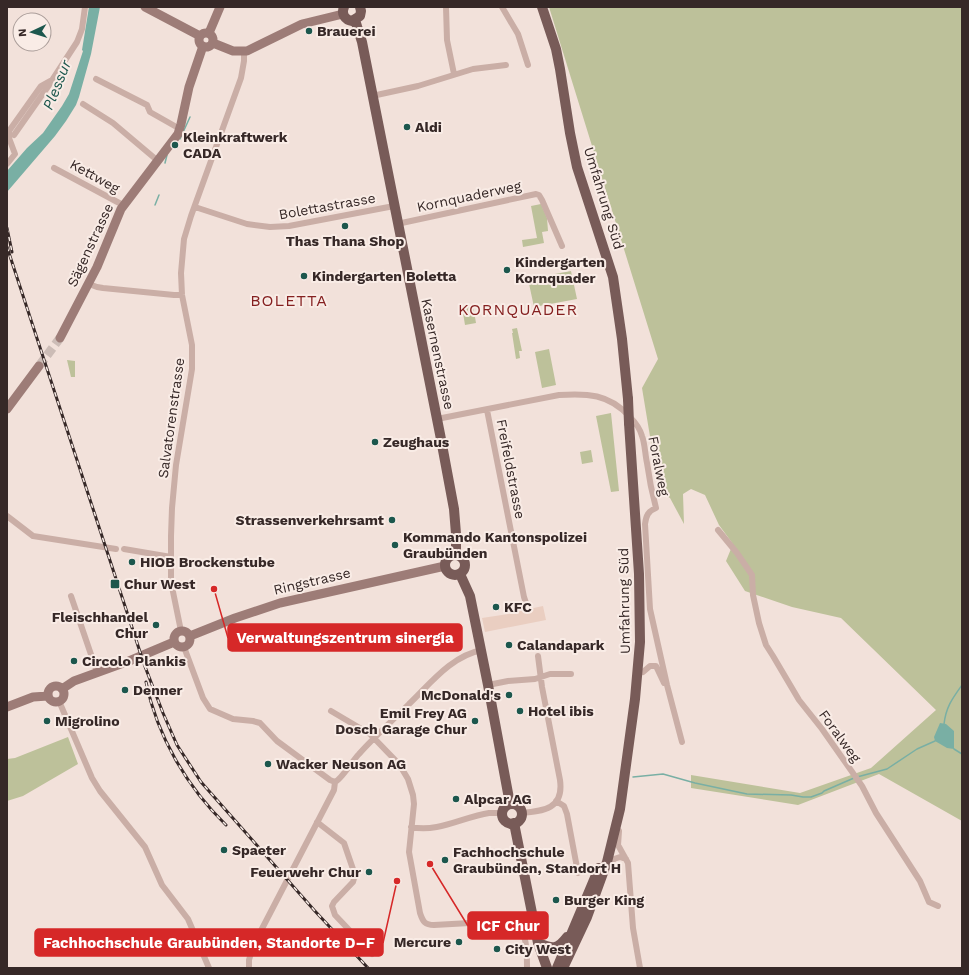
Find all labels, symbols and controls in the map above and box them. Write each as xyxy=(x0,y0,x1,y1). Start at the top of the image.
north arrow xyxy=(12,12,52,52)
place label: Brauerei xyxy=(317,23,376,39)
marker: Brauerei xyxy=(304,26,314,36)
text: N xyxy=(16,28,29,37)
water label: Plessur xyxy=(39,56,76,113)
place label: Aldi xyxy=(415,119,442,135)
marker: Aldi xyxy=(402,122,412,132)
place label: Kleinkraftwerk CADA xyxy=(183,129,288,161)
marker: Kleinkraftwerk CADA xyxy=(170,140,180,150)
street label: Umfahrung Süd xyxy=(581,145,627,251)
street label: Kettweg xyxy=(67,156,123,196)
street label: Kornquaderweg xyxy=(415,177,523,215)
street label: Bolettastrasse xyxy=(277,190,377,222)
street label: Sägenstrasse xyxy=(64,201,116,289)
marker: Thas Thana Shop xyxy=(340,221,350,231)
place label: Thas Thana Shop xyxy=(286,233,404,249)
place label: Kindergarten Kornquader xyxy=(515,254,605,286)
marker: Kindergarten Kornquader xyxy=(502,265,512,275)
place label: Kindergarten Boletta xyxy=(312,268,457,284)
marker: Kindergarten Boletta xyxy=(299,271,309,281)
district label: BOLETTA xyxy=(250,291,328,310)
street label: Kasernenstrasse xyxy=(418,297,458,411)
district label: KORNQUADER xyxy=(458,300,578,319)
street label: Salvatorenstrasse xyxy=(155,357,187,479)
street label: Freifeldstrasse xyxy=(493,418,529,520)
place label: Zeughaus xyxy=(383,434,450,450)
street label: Foralweg xyxy=(645,435,673,498)
marker: Zeughaus xyxy=(370,437,380,447)
place label: Strassenverkehrsamt xyxy=(236,512,384,528)
marker: Strassenverkehrsamt xyxy=(387,515,397,525)
place label: Kommando Kantonspolizei Graubünden xyxy=(403,529,587,561)
marker: Kommando Kantonspolizei Graubünden xyxy=(390,540,400,550)
street label: Umfahrung Süd xyxy=(615,548,633,654)
place label: HIOB Brockenstube xyxy=(140,554,275,570)
marker: HIOB Brockenstube xyxy=(127,557,137,567)
street label: Ringstrasse xyxy=(272,564,352,598)
place label: Chur West xyxy=(124,576,195,592)
marker: Chur West xyxy=(109,578,121,590)
place label: KFC xyxy=(504,599,532,615)
marker: KFC xyxy=(491,602,501,612)
place label: Fleischhandel Chur xyxy=(52,609,148,641)
marker: Fleischhandel Chur xyxy=(151,620,161,630)
callout: Verwaltungszentrum sinergia xyxy=(228,624,462,651)
text: Verwaltungszentrum sinergia xyxy=(236,629,454,647)
place label: Calandapark xyxy=(517,637,605,653)
marker: Calandapark xyxy=(504,640,514,650)
place label: Circolo Plankis xyxy=(82,653,186,669)
marker: Circolo Plankis xyxy=(69,656,79,666)
place label: Denner xyxy=(133,682,183,698)
marker: Denner xyxy=(120,685,130,695)
place label: McDonald's xyxy=(421,687,502,703)
marker: McDonald's xyxy=(504,690,514,700)
place label: Hotel ibis xyxy=(528,703,594,719)
place label: Emil Frey AG Dosch Garage Chur xyxy=(335,705,467,737)
marker: Hotel ibis xyxy=(515,706,525,716)
street label: Foralweg xyxy=(816,707,865,766)
place label: Migrolino xyxy=(55,713,120,729)
marker: Migrolino xyxy=(42,716,52,726)
marker: Emil Frey AG Dosch Garage Chur xyxy=(470,716,480,726)
place label: Wacker Neuson AG xyxy=(276,756,406,772)
marker: Wacker Neuson AG xyxy=(263,759,273,769)
place label: Alpcar AG xyxy=(464,791,532,807)
marker: Alpcar AG xyxy=(451,794,461,804)
place label: Spaeter xyxy=(232,842,286,858)
place label: Fachhochschule Graubünden, Standort H xyxy=(453,844,621,876)
marker: Spaeter xyxy=(219,845,229,855)
marker: Fachhochschule Graubünden, Standort H xyxy=(440,855,450,865)
place label: Feuerwehr Chur xyxy=(250,864,361,880)
marker: Feuerwehr Chur xyxy=(364,867,374,877)
place label: Burger King xyxy=(564,892,644,908)
marker: Burger King xyxy=(551,895,561,905)
callout: ICF Chur xyxy=(468,912,548,939)
text: ICF Chur xyxy=(476,917,540,935)
callout: Fachhochschule Graubünden, Standorte D–F xyxy=(35,929,383,956)
text: Fachhochschule Graubünden, Standorte D–F xyxy=(43,934,375,952)
place label: Mercure xyxy=(394,934,451,950)
marker: Mercure xyxy=(454,937,464,947)
place label: City West xyxy=(505,941,571,957)
marker: City West xyxy=(492,944,502,954)

